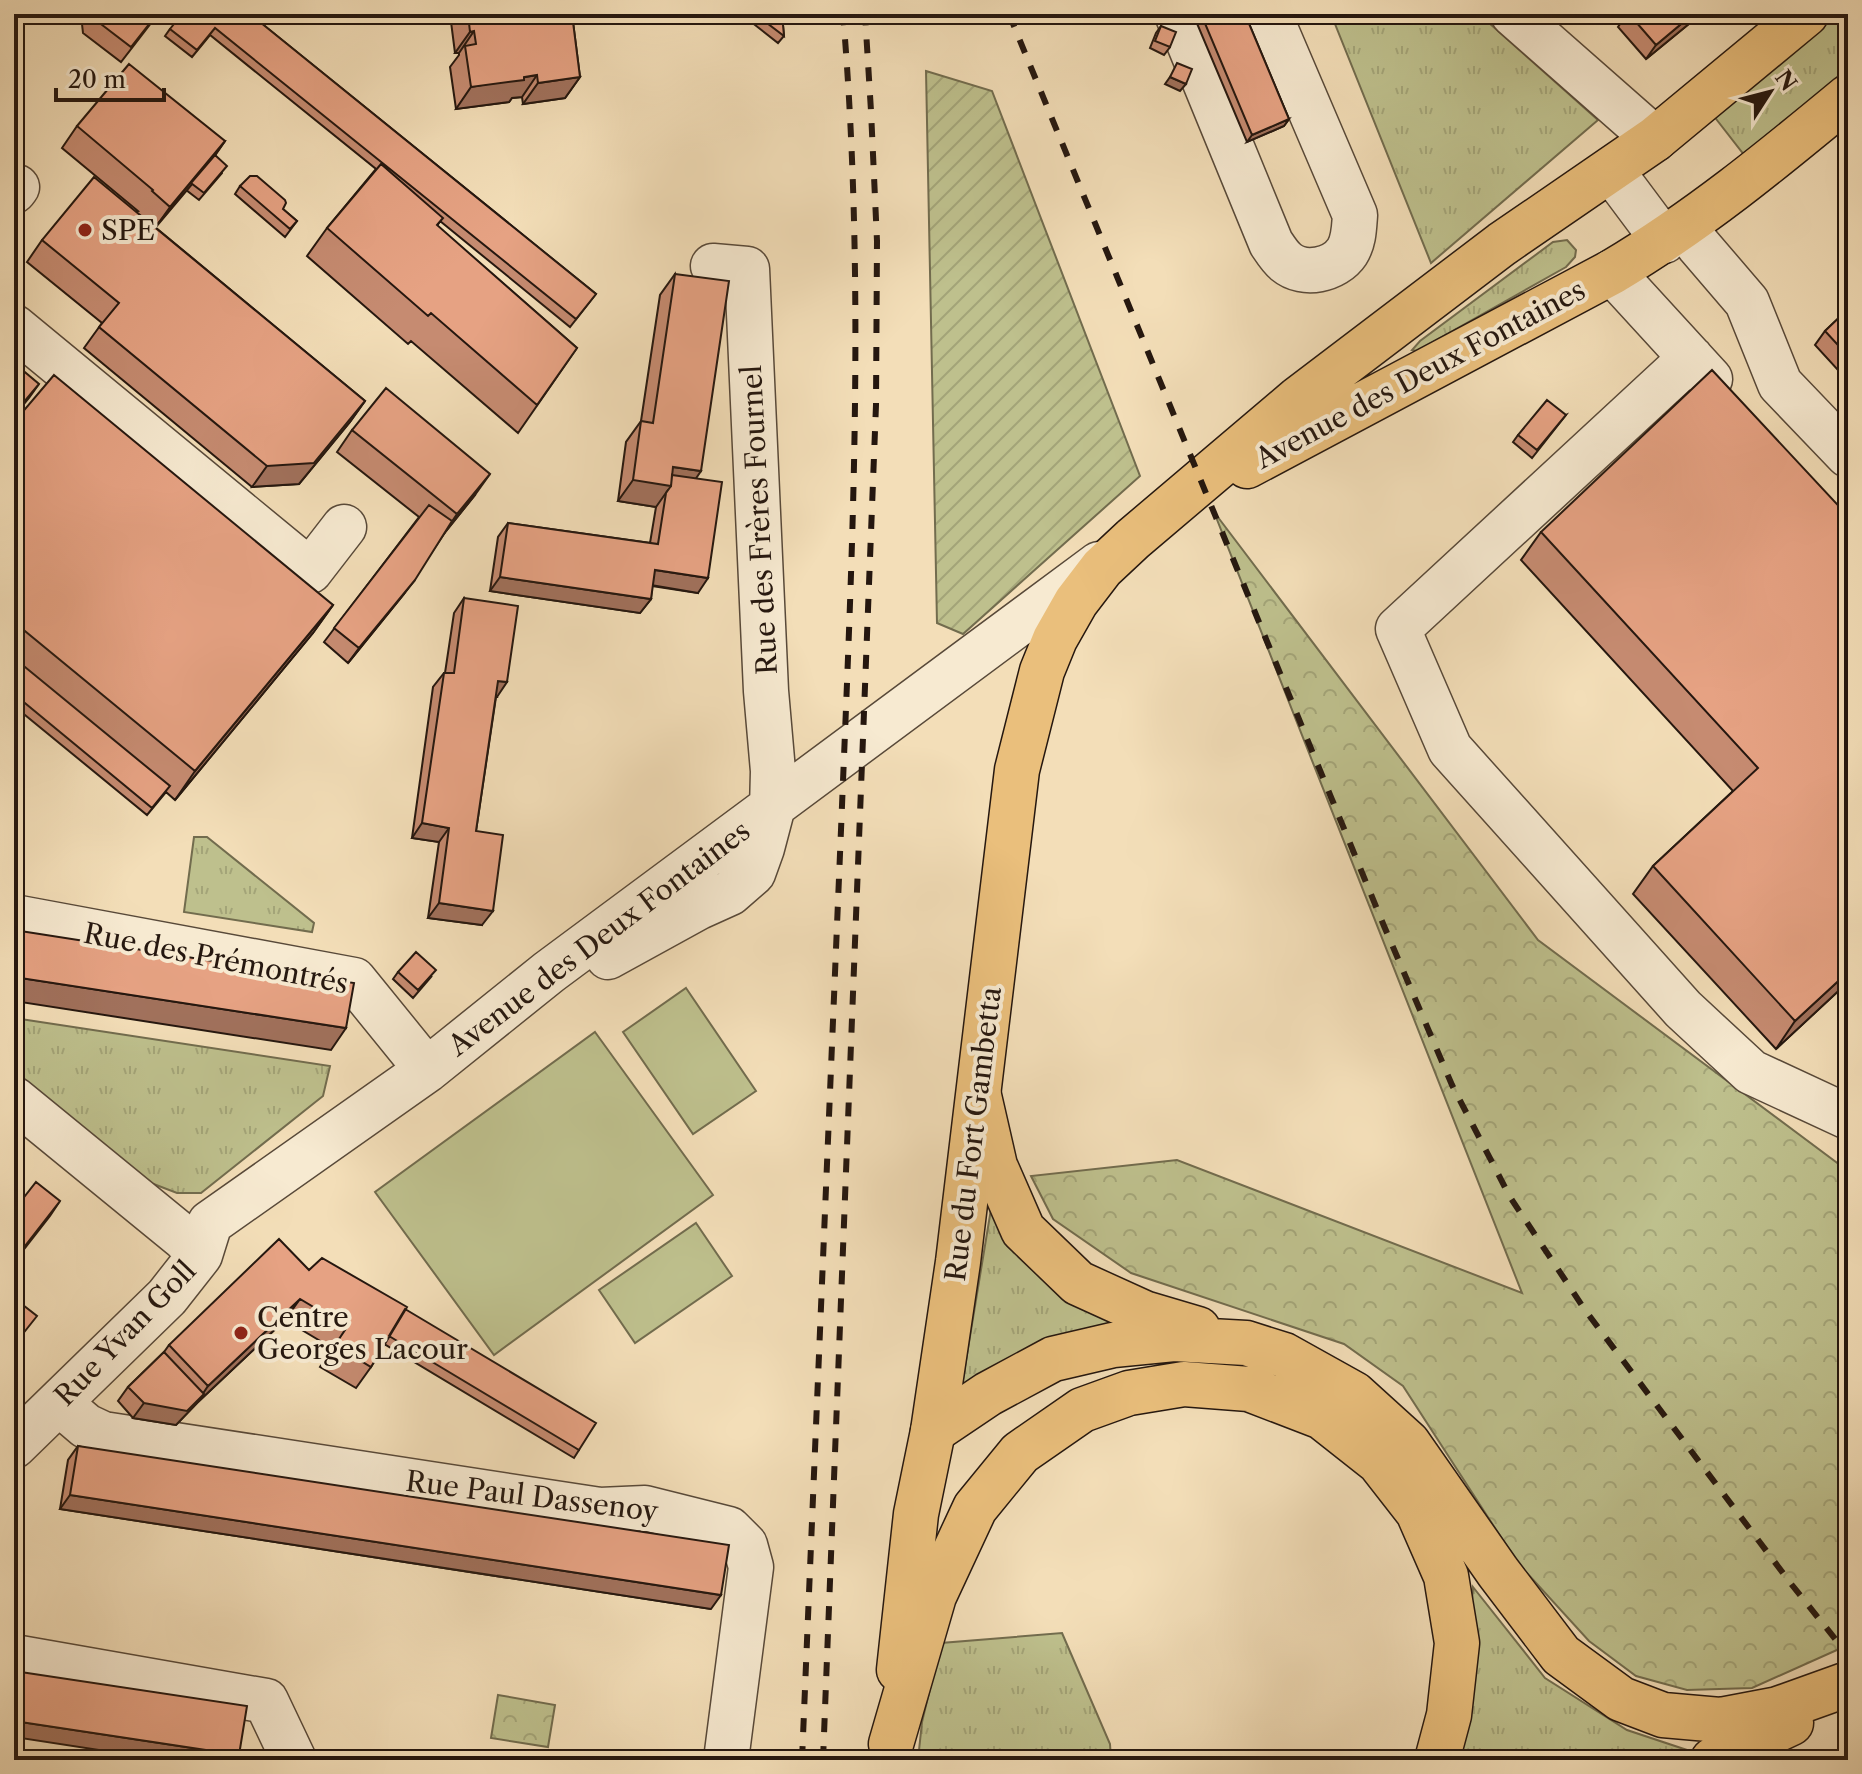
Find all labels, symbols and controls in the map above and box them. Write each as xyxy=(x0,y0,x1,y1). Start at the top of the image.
scale bar xyxy=(56,52,164,102)
north arrow xyxy=(1730,52,1810,132)
text: 20 m xyxy=(68,65,126,94)
text: N xyxy=(1769,65,1802,96)
place label: SPE xyxy=(101,213,155,247)
marker: SPE xyxy=(76,221,94,239)
street label: Avenue des Deux Fontaines xyxy=(1248,272,1591,476)
street label: Rue des Frères Fournel xyxy=(734,364,784,676)
street label: Avenue des Deux Fontaines xyxy=(441,813,756,1063)
street label: Rue des Prémontrés xyxy=(81,916,351,1000)
street label: Rue du Fort Gambetta xyxy=(938,985,1008,1283)
street label: Rue Yvan Goll xyxy=(47,1253,203,1413)
place label: Centre Georges Lacour xyxy=(257,1300,468,1366)
marker: Centre Georges Lacour xyxy=(232,1324,250,1342)
street label: Rue Paul Dassenoy xyxy=(404,1464,660,1528)

